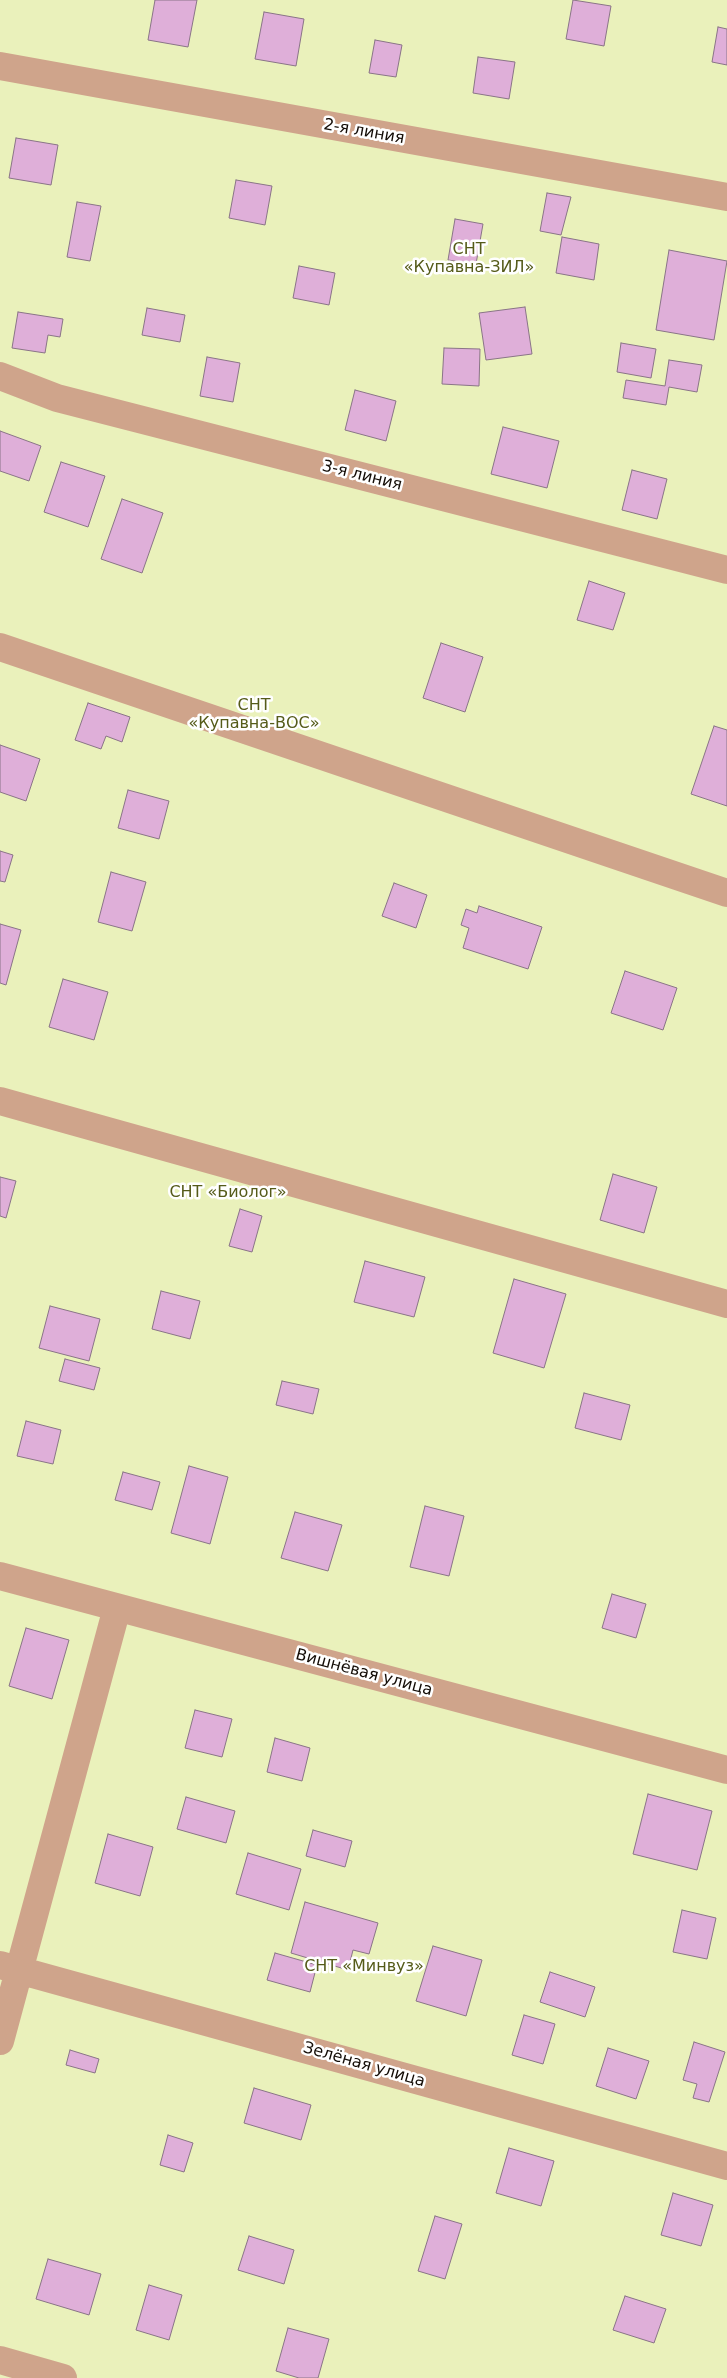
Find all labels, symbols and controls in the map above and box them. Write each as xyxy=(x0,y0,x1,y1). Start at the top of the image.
street label: 2-я линия xyxy=(322,115,406,149)
park label: СНТ «Купавна-ЗИЛ» xyxy=(404,240,534,278)
street label: 3-я линия xyxy=(320,457,404,495)
park label: СНТ «Купавна-ВОС» xyxy=(189,696,319,734)
park label: СНТ «Биолог» xyxy=(169,1183,287,1203)
street label: Вишнёвая улица xyxy=(293,1645,435,1701)
park label: СНТ «Минвуз» xyxy=(304,1957,424,1977)
street label: Зелёная улица xyxy=(301,2038,427,2092)

